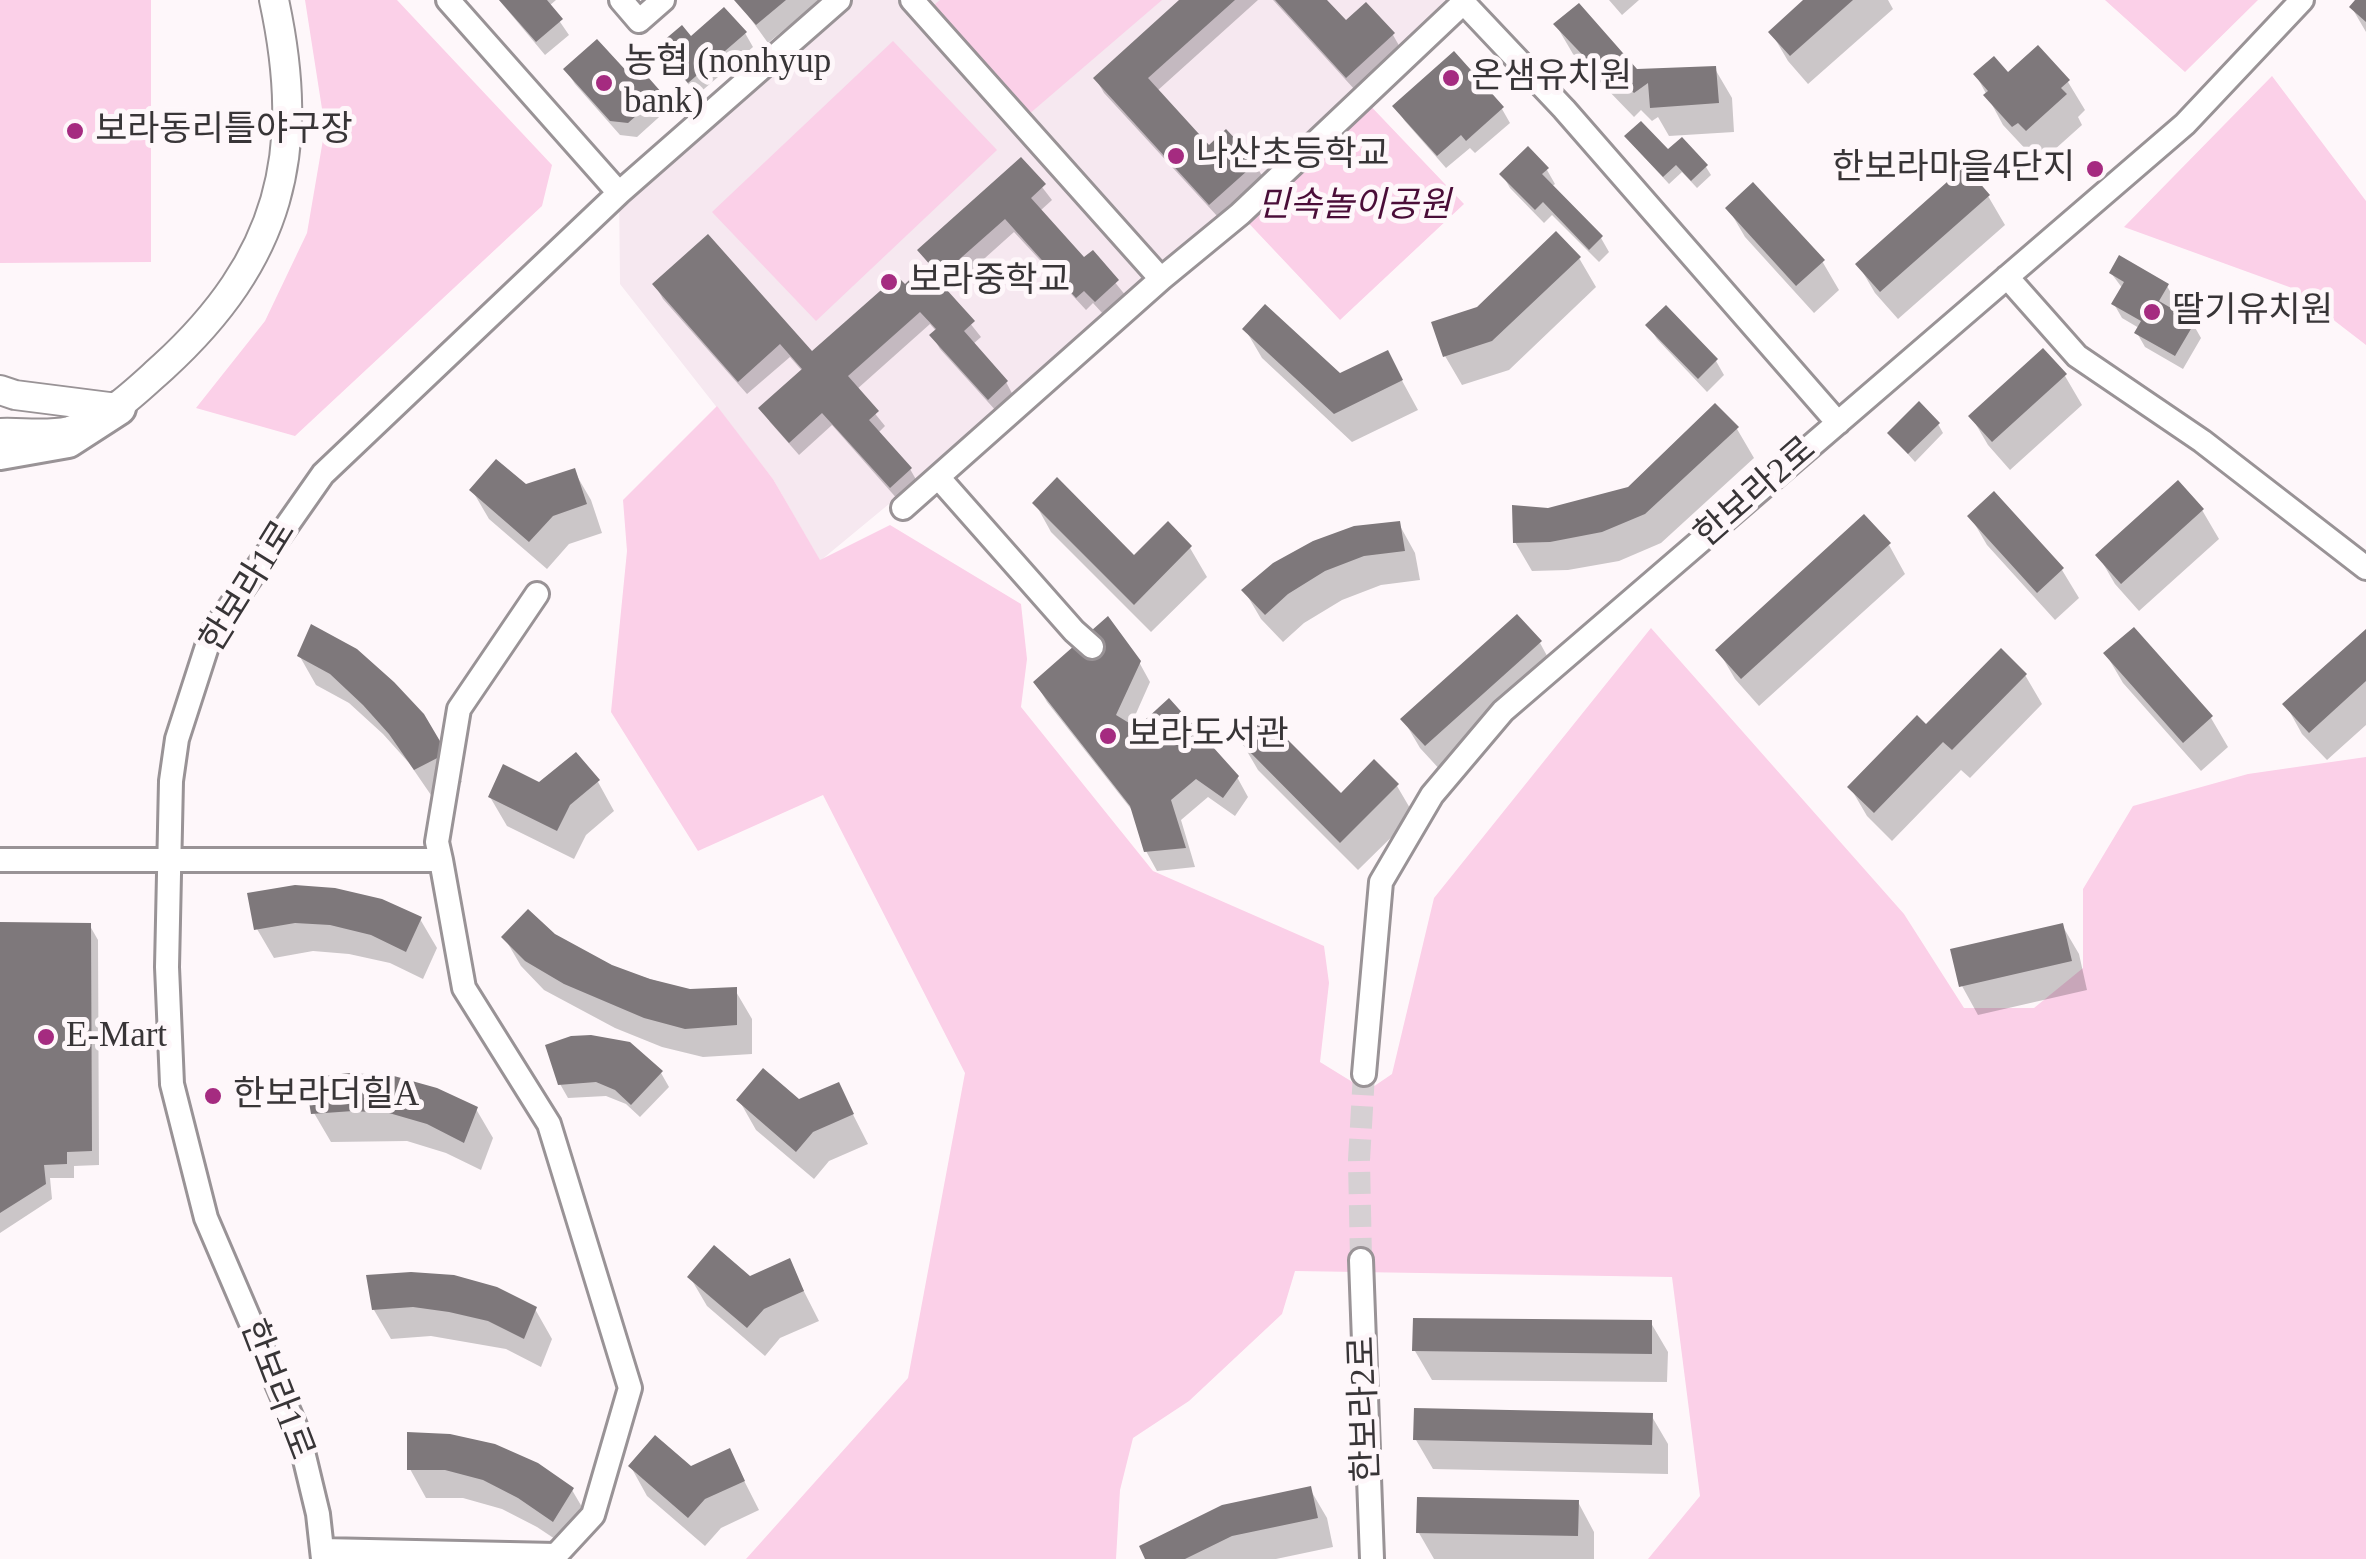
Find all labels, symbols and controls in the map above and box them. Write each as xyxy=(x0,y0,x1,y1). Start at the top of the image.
place label: 농협 (nonhyup bank) xyxy=(624,42,831,124)
place label: 온샘유치원 xyxy=(1471,57,1632,99)
marker: 온샘유치원 xyxy=(1440,67,1462,89)
marker: 농협 (nonhyup bank) xyxy=(593,72,615,94)
place label: 보라동리틀야구장 xyxy=(95,110,353,152)
marker: 보라동리틀야구장 xyxy=(64,120,86,142)
place label: 나산초등학교 xyxy=(1196,135,1389,177)
marker: 나산초등학교 xyxy=(1165,145,1187,167)
place label: 한보라마을4단지 xyxy=(1832,148,2075,190)
marker: 한보라마을4단지 xyxy=(2084,158,2106,180)
park label: 민속놀이공원 xyxy=(1257,186,1451,228)
place label: 보라중학교 xyxy=(909,261,1070,303)
marker: 보라중학교 xyxy=(878,271,900,293)
place label: 딸기유치원 xyxy=(2172,291,2333,333)
marker: 딸기유치원 xyxy=(2141,301,2163,323)
street label: 한보라2로 xyxy=(1687,429,1825,557)
street label: 한보라1로 xyxy=(192,514,306,660)
place label: 보라도서관 xyxy=(1128,715,1289,757)
marker: 보라도서관 xyxy=(1097,725,1119,747)
place label: E-Mart xyxy=(66,1016,167,1058)
marker: E-Mart xyxy=(35,1026,57,1048)
place label: 한보라더힐A xyxy=(233,1075,419,1117)
marker: 한보라더힐A xyxy=(202,1085,224,1107)
street label: 한보라1로 xyxy=(230,1314,322,1466)
street label: 한보라2로 xyxy=(1342,1335,1390,1483)

